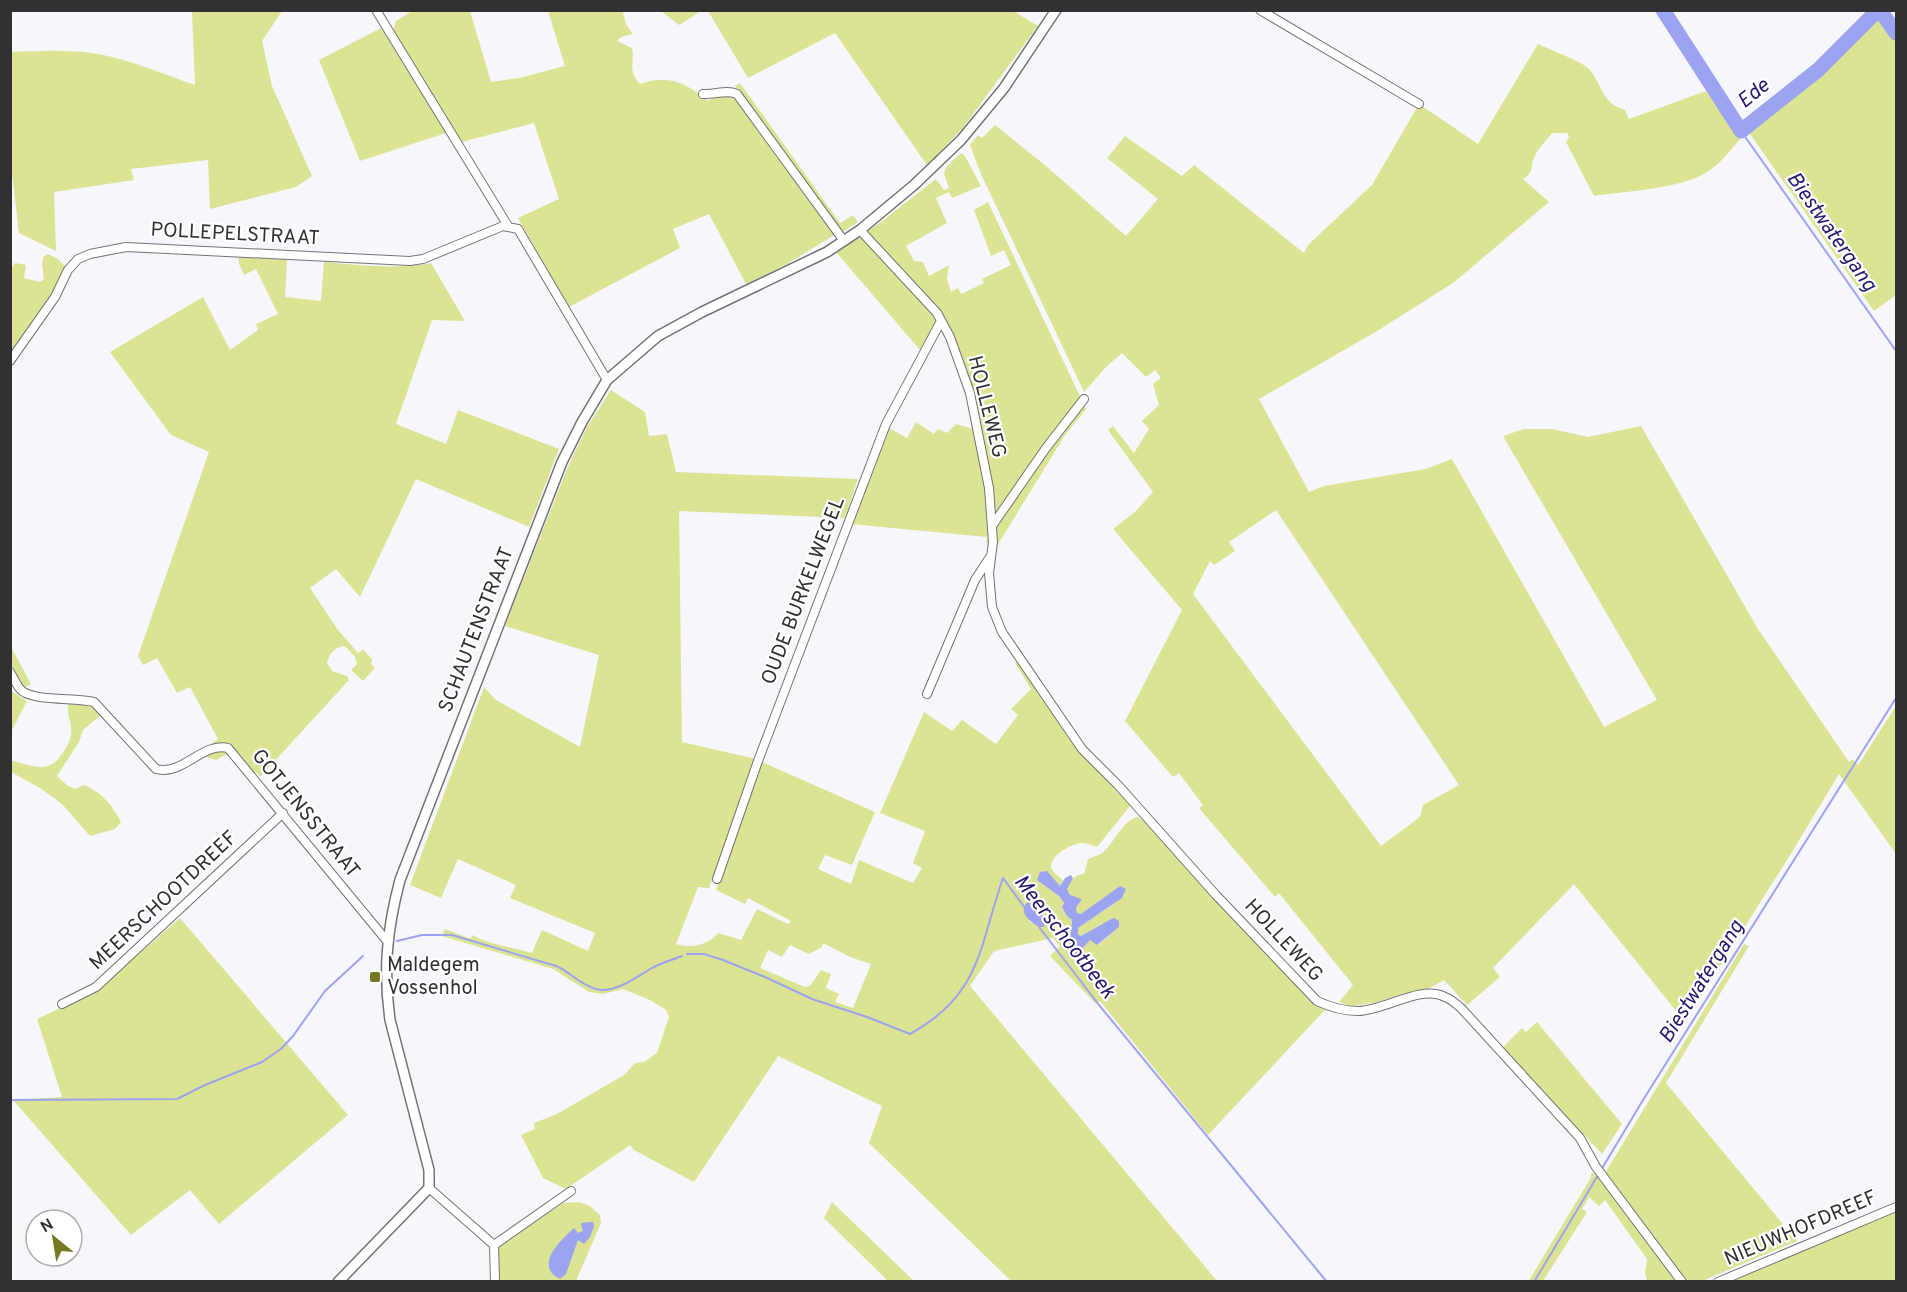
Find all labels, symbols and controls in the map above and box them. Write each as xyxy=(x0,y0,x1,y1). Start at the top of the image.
water label: Ede xyxy=(1732,72,1777,115)
water label: Biestwatergang xyxy=(1780,167,1883,298)
street label: POLLEPELSTRAAT xyxy=(150,218,320,252)
street label: HOLLEWEG xyxy=(961,353,1011,461)
street label: OUDE BURKELWEGEL xyxy=(756,493,852,689)
street label: SCHAUTENSTRAAT xyxy=(433,544,521,716)
street label: GOTJENSSTRAAT xyxy=(245,744,365,884)
street label: MEERSCHOOTDREEF xyxy=(85,826,243,976)
water label: Meerschootbeek xyxy=(1007,870,1121,1005)
street label: HOLLEWEG xyxy=(1238,894,1328,988)
water label: Biestwatergang xyxy=(1653,915,1751,1049)
place label: Maldegem Vossenhol xyxy=(387,953,480,1002)
marker: Maldegem Vossenhol xyxy=(368,970,382,984)
street label: NIEUWHOFDREEF xyxy=(1721,1185,1881,1273)
north arrow xyxy=(24,1208,84,1268)
text: N xyxy=(38,1215,57,1238)

